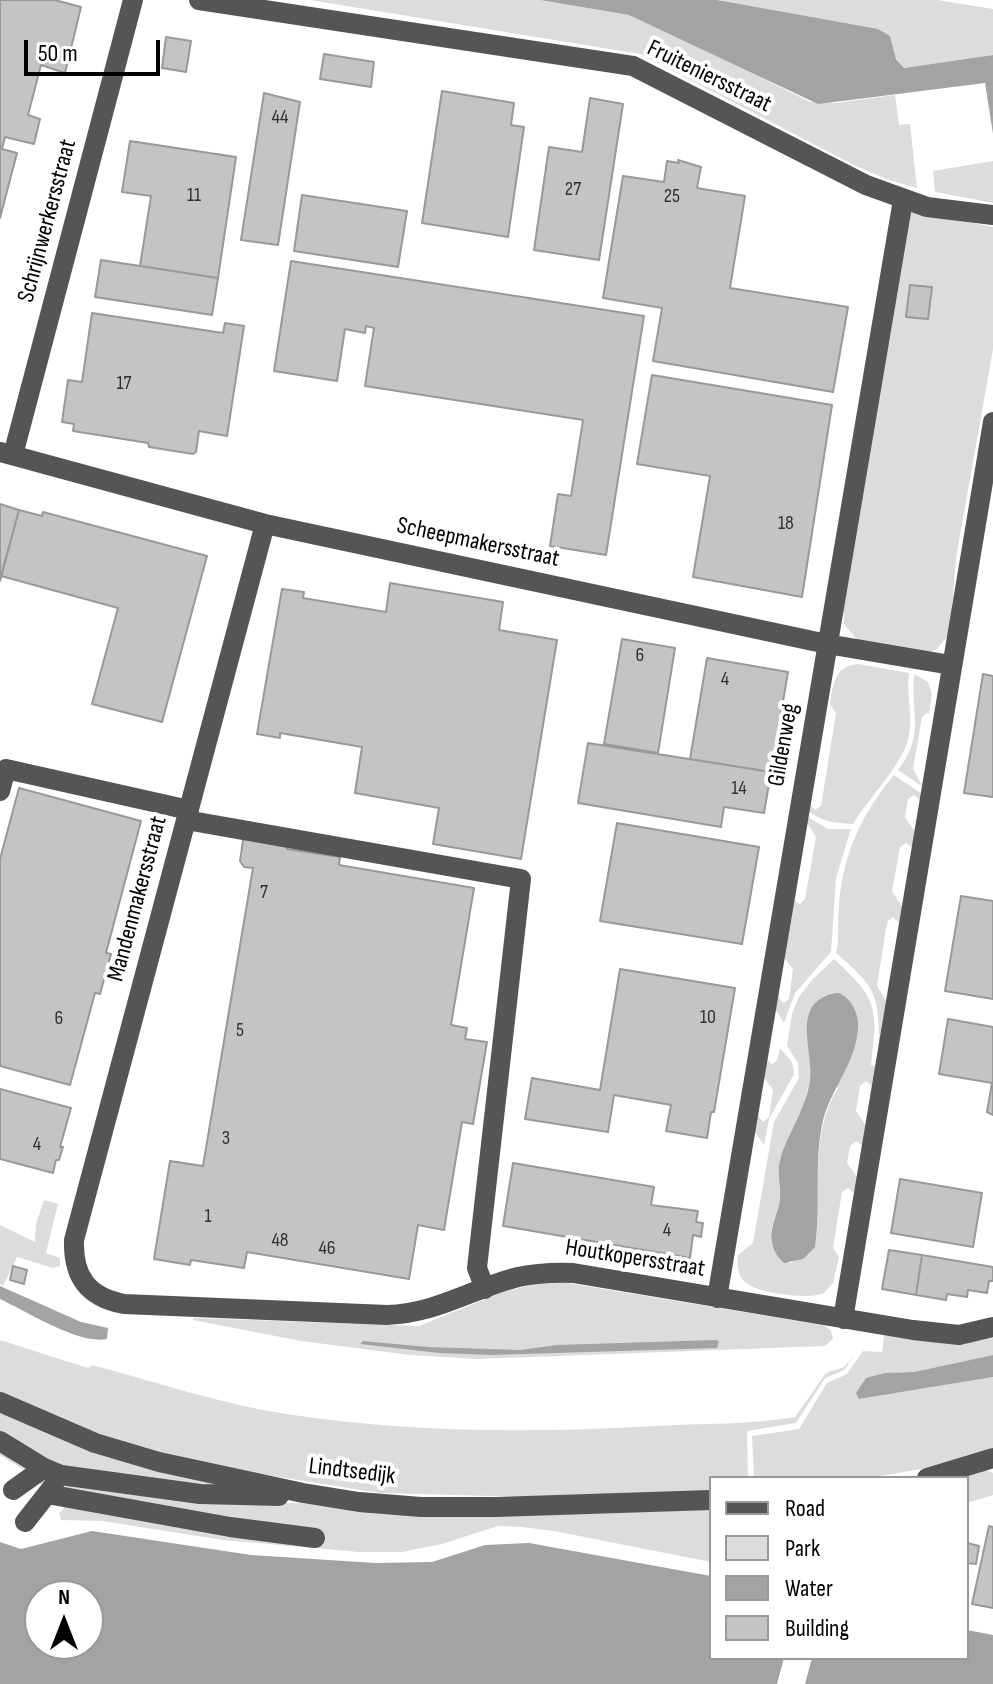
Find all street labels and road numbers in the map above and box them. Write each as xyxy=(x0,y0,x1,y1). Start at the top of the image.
street label: Fruiteniersstraat xyxy=(642,35,776,119)
street label: Schrijnwerkersstraat xyxy=(12,136,84,306)
street label: Scheepmakersstraat xyxy=(394,512,562,574)
street label: Gildenweg xyxy=(763,701,805,789)
street label: Mandenmakersstraat xyxy=(102,813,174,985)
street label: Houtkopersstraat xyxy=(563,1234,707,1284)
street label: Lindtsedijk xyxy=(307,1452,397,1492)

